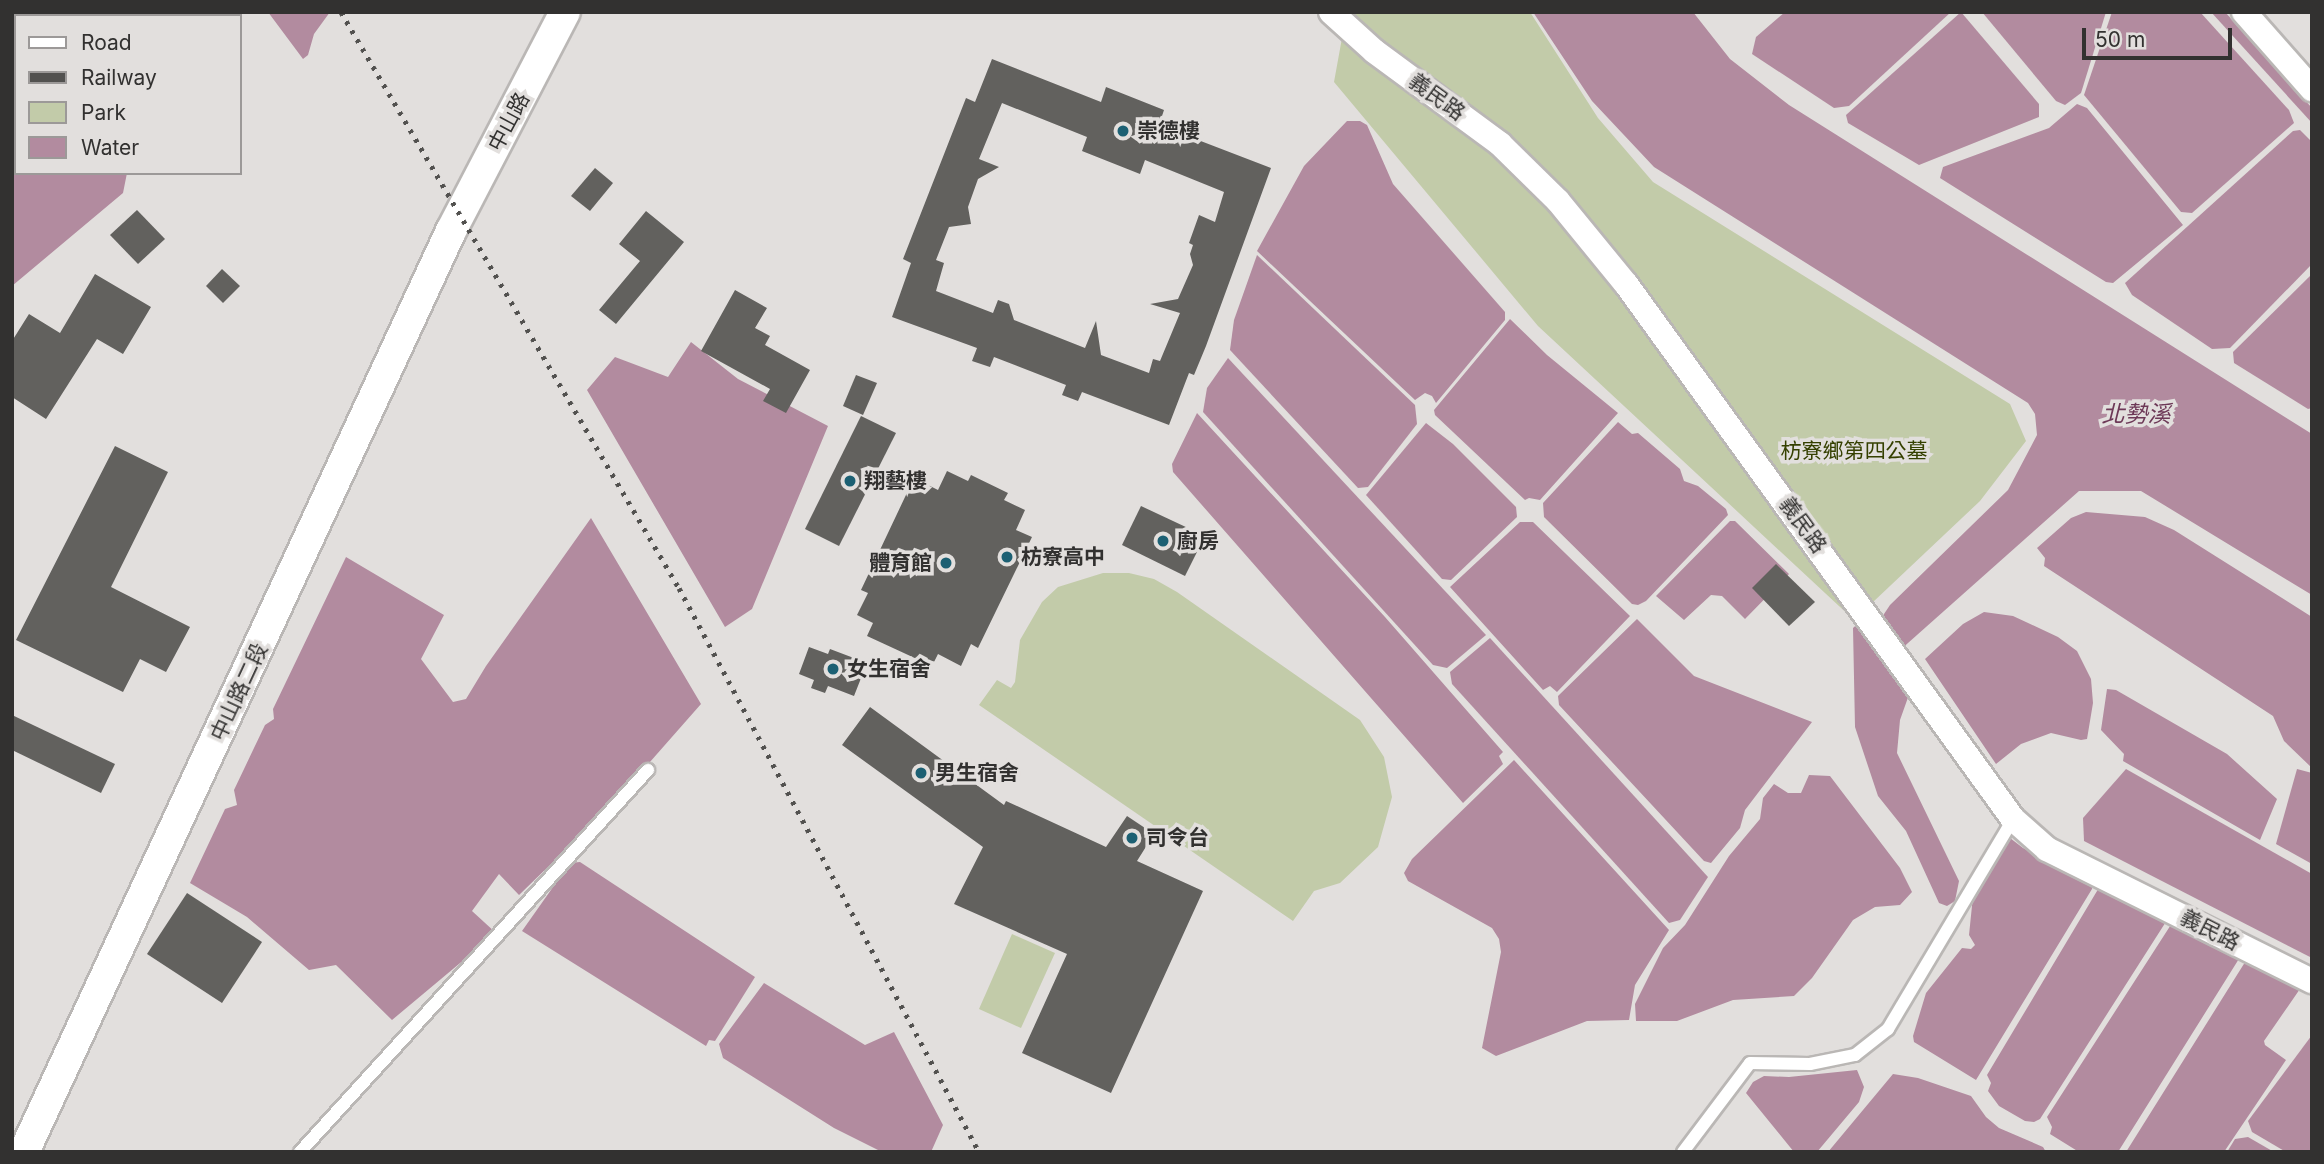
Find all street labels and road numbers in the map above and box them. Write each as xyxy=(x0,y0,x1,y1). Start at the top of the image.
street label: 義民路 xyxy=(1404,68,1470,126)
street label: 中山路 xyxy=(483,88,535,156)
street label: 義民路 xyxy=(1774,492,1832,558)
street label: 中山路二段 xyxy=(205,639,273,745)
street label: 義民路 xyxy=(2176,904,2244,956)

